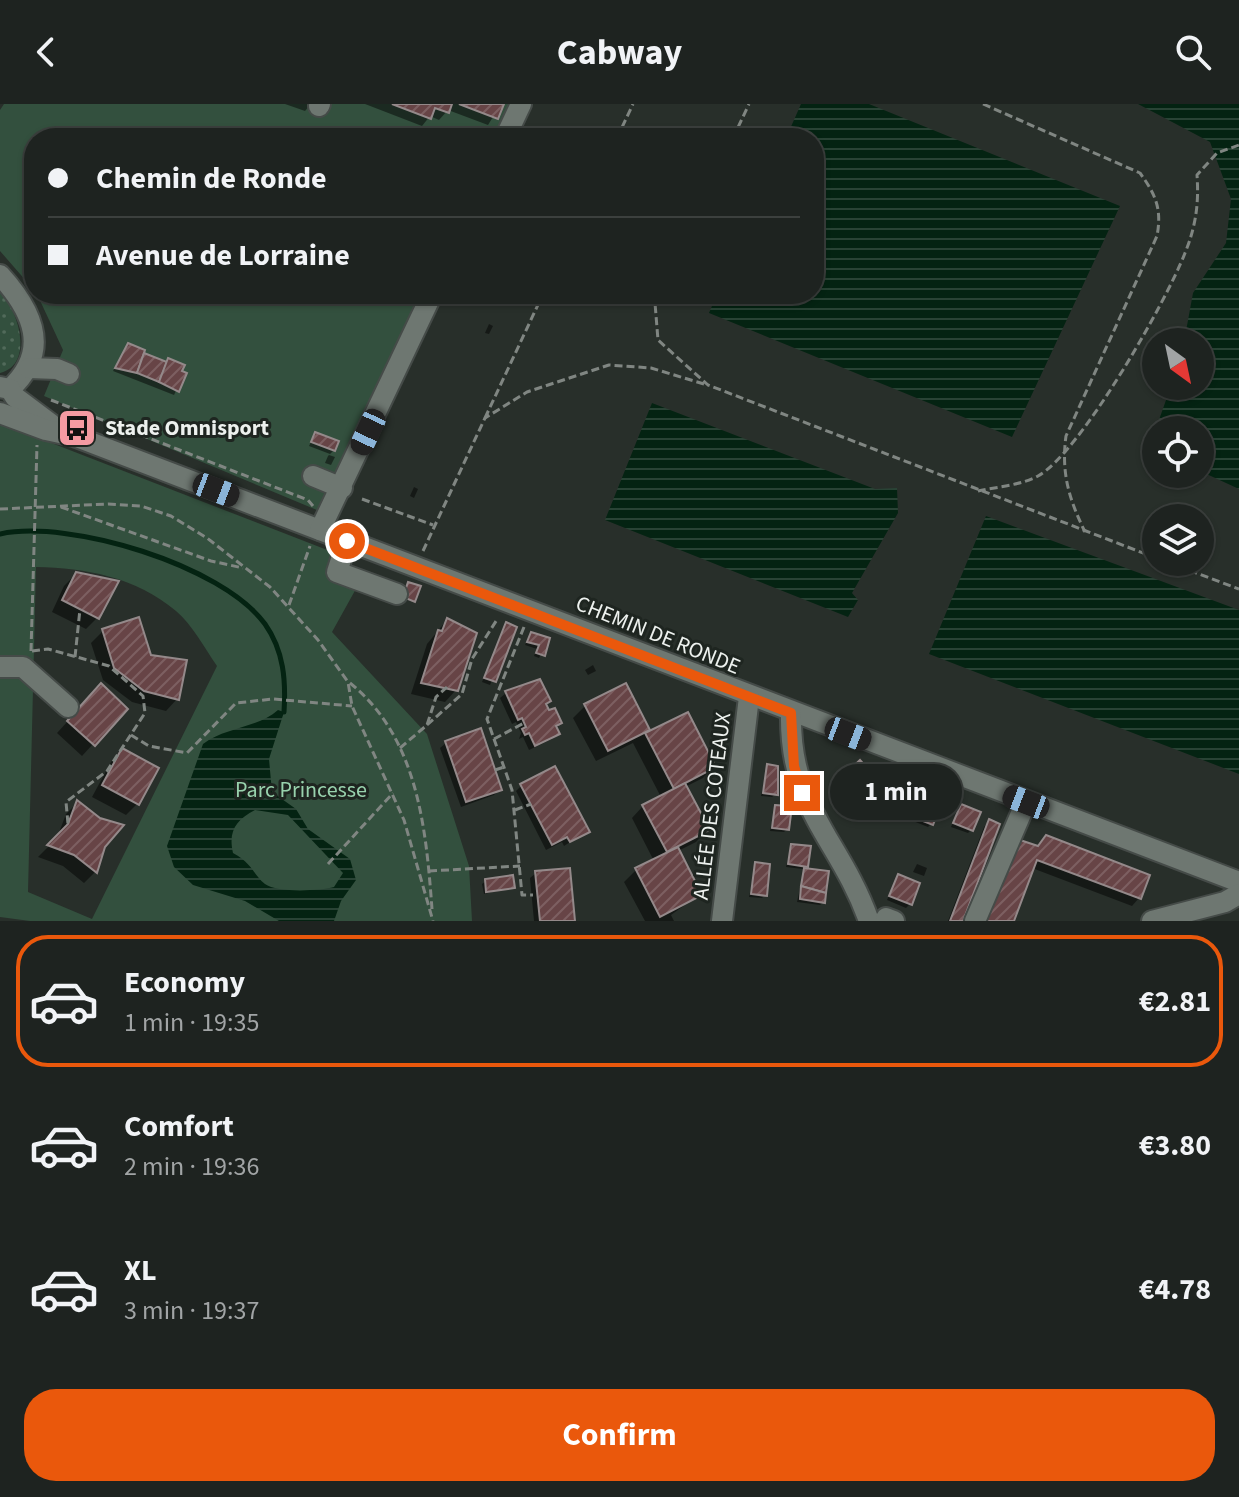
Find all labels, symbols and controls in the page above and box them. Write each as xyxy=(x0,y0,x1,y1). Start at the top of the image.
text: Cabway xyxy=(557,27,682,78)
icon: back xyxy=(24,30,68,74)
icon: search xyxy=(1171,30,1215,74)
text: Chemin de Ronde xyxy=(96,157,327,200)
text: Avenue de Lorraine xyxy=(96,234,350,277)
north arrow xyxy=(1142,328,1214,400)
map controls xyxy=(1142,328,1214,576)
car xyxy=(347,405,389,459)
bus stop icon: Stade Omnisport xyxy=(56,407,98,449)
place label: Stade Omnisport xyxy=(105,412,269,444)
button: locate xyxy=(1142,416,1214,488)
car xyxy=(189,470,243,510)
button: layers xyxy=(1142,504,1214,576)
route start xyxy=(329,523,365,559)
street label: CHEMIN DE RONDE xyxy=(571,587,745,683)
street label: ALLÉE DES COTEAUX xyxy=(685,711,739,901)
car xyxy=(821,714,875,754)
callout: 1 min xyxy=(830,765,962,821)
text: 1 min xyxy=(864,773,928,810)
park label: Parc Princesse xyxy=(235,774,367,806)
route end xyxy=(784,775,820,811)
car xyxy=(999,782,1053,822)
text: Economy xyxy=(124,961,245,1004)
icon: car xyxy=(28,965,100,1037)
text: €2.81 xyxy=(1139,980,1211,1023)
text: 1 min · 19:35 xyxy=(124,1004,259,1041)
text: Comfort xyxy=(124,1105,234,1148)
icon: car xyxy=(28,1109,100,1181)
text: €3.80 xyxy=(1139,1124,1211,1167)
text: 2 min · 19:36 xyxy=(124,1148,259,1185)
text: XL xyxy=(124,1249,157,1292)
icon: car xyxy=(28,1253,100,1325)
text: €4.78 xyxy=(1139,1268,1211,1311)
text: 3 min · 19:37 xyxy=(124,1292,259,1329)
button: Confirm xyxy=(24,1389,1215,1481)

